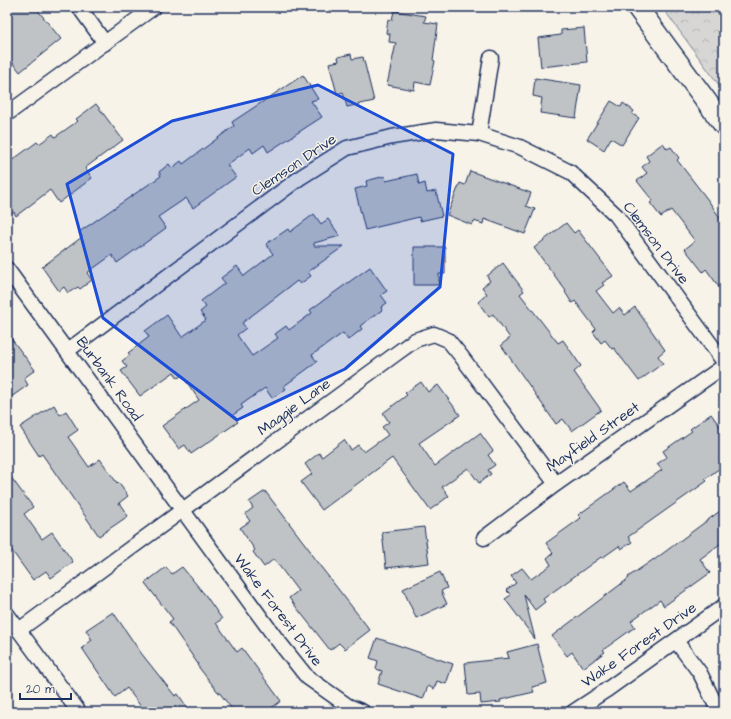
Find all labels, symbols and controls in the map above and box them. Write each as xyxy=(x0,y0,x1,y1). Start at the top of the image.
street label: Clemson Drive xyxy=(247,129,341,201)
street label: Clemson Drive xyxy=(618,197,694,289)
street label: Burbank Road xyxy=(71,332,147,426)
street label: Maggie Lane xyxy=(253,373,335,441)
street label: Mayfield Street xyxy=(542,397,645,478)
street label: Wake Forest Drive xyxy=(229,549,327,671)
street label: Wake Forest Drive xyxy=(577,597,701,693)
scale bar xyxy=(20,675,71,701)
text: 20 m xyxy=(26,681,55,698)

